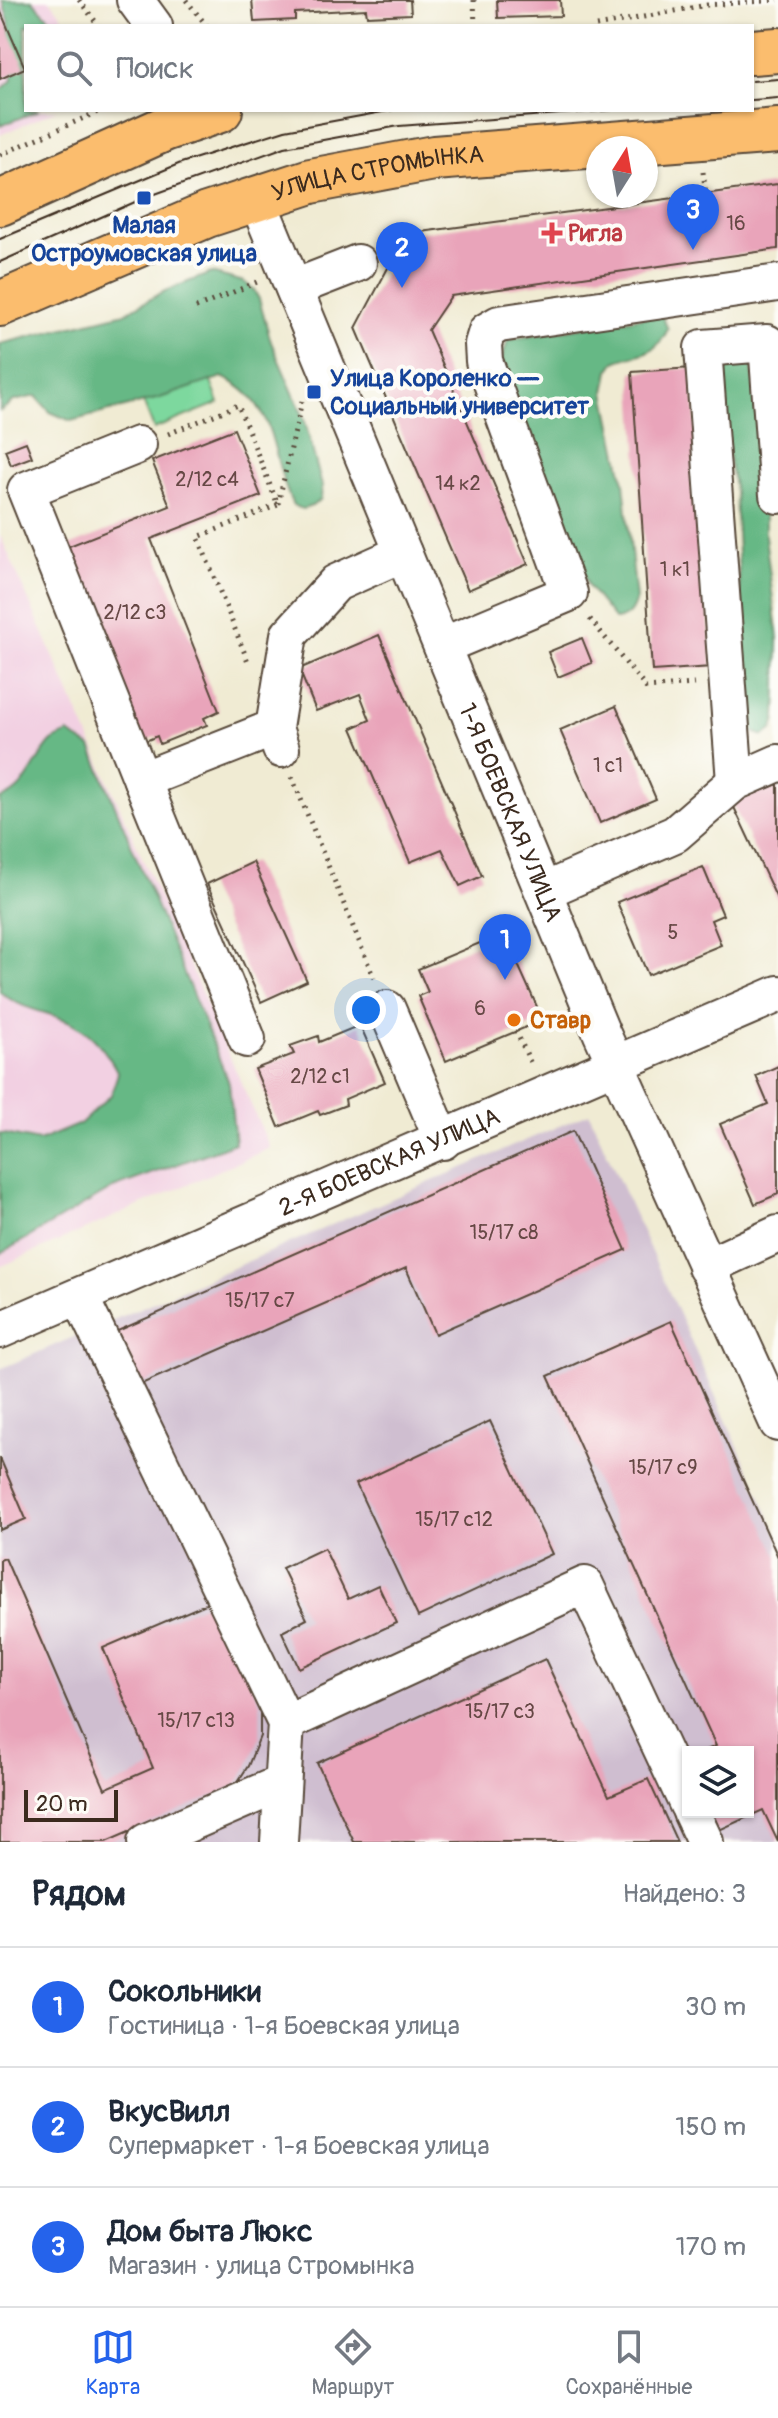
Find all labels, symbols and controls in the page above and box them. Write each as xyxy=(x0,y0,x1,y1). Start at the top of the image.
search box xyxy=(24,24,754,112)
icon: search xyxy=(52,46,96,90)
text: Поиск xyxy=(116,50,194,87)
north arrow xyxy=(586,136,658,208)
street label: УЛИЦА СТРОМЫНКА xyxy=(268,140,485,208)
pin: 3 xyxy=(667,184,719,250)
marker: Малая Остроумовская улица xyxy=(135,189,153,207)
place label: Малая Остроумовская улица xyxy=(31,211,257,268)
house number: 16 xyxy=(726,211,746,236)
place label: Ригла xyxy=(568,219,623,248)
pin: 2 xyxy=(376,222,428,288)
marker: Ригла xyxy=(543,224,561,242)
place label: Улица Короленко — Социальный университет xyxy=(330,364,590,421)
marker: Улица Короленко — Социальный университет xyxy=(305,383,323,401)
house number: 2/12 с4 xyxy=(175,467,239,492)
house number: 14 к2 xyxy=(435,471,481,496)
house number: 1 к1 xyxy=(660,557,690,582)
house number: 2/12 с3 xyxy=(103,600,167,625)
street label: 1-Я БОЕВСКАЯ УЛИЦА xyxy=(452,699,568,926)
house number: 1 с1 xyxy=(593,753,623,778)
pin: 1 xyxy=(479,914,531,980)
house number: 5 xyxy=(668,920,678,945)
your location xyxy=(346,990,386,1030)
house number: 6 xyxy=(474,996,486,1021)
place label: Ставр xyxy=(530,1006,591,1035)
marker: Ставр xyxy=(505,1011,523,1029)
house number: 2/12 с1 xyxy=(290,1064,350,1089)
street label: 2-Я БОЕВСКАЯ УЛИЦА xyxy=(275,1102,504,1223)
house number: 15/17 с8 xyxy=(470,1220,538,1245)
house number: 15/17 с7 xyxy=(225,1288,295,1313)
house number: 15/17 с9 xyxy=(628,1455,698,1480)
house number: 15/17 с12 xyxy=(415,1507,493,1532)
house number: 15/17 с3 xyxy=(465,1699,535,1724)
house number: 15/17 с13 xyxy=(157,1708,235,1733)
map controls xyxy=(682,1746,754,1818)
button: layers xyxy=(682,1746,754,1818)
scale bar xyxy=(24,1786,118,1822)
text: 20 m xyxy=(36,1790,88,1818)
text: Рядом xyxy=(32,1873,126,1916)
text: Найдено: 3 xyxy=(623,1878,746,1910)
text: Сокольники xyxy=(108,1973,261,2010)
text: 1 xyxy=(53,1991,63,2023)
text: 30 m xyxy=(685,1991,746,2023)
text: Гостиница · 1-я Боевская улица xyxy=(108,2010,460,2042)
text: ВкусВилл xyxy=(108,2093,230,2130)
text: 2 xyxy=(51,2111,65,2143)
text: 150 m xyxy=(675,2111,746,2143)
text: Супермаркет · 1-я Боевская улица xyxy=(108,2130,490,2162)
text: Дом быта Люкс xyxy=(108,2213,312,2250)
text: 3 xyxy=(51,2231,65,2263)
text: 170 m xyxy=(676,2231,746,2263)
text: Магазин · улица Стромынка xyxy=(108,2250,415,2282)
tab: Карта xyxy=(86,2325,140,2401)
tab: Маршрут xyxy=(311,2325,394,2401)
tab: Сохранённые xyxy=(566,2325,692,2401)

